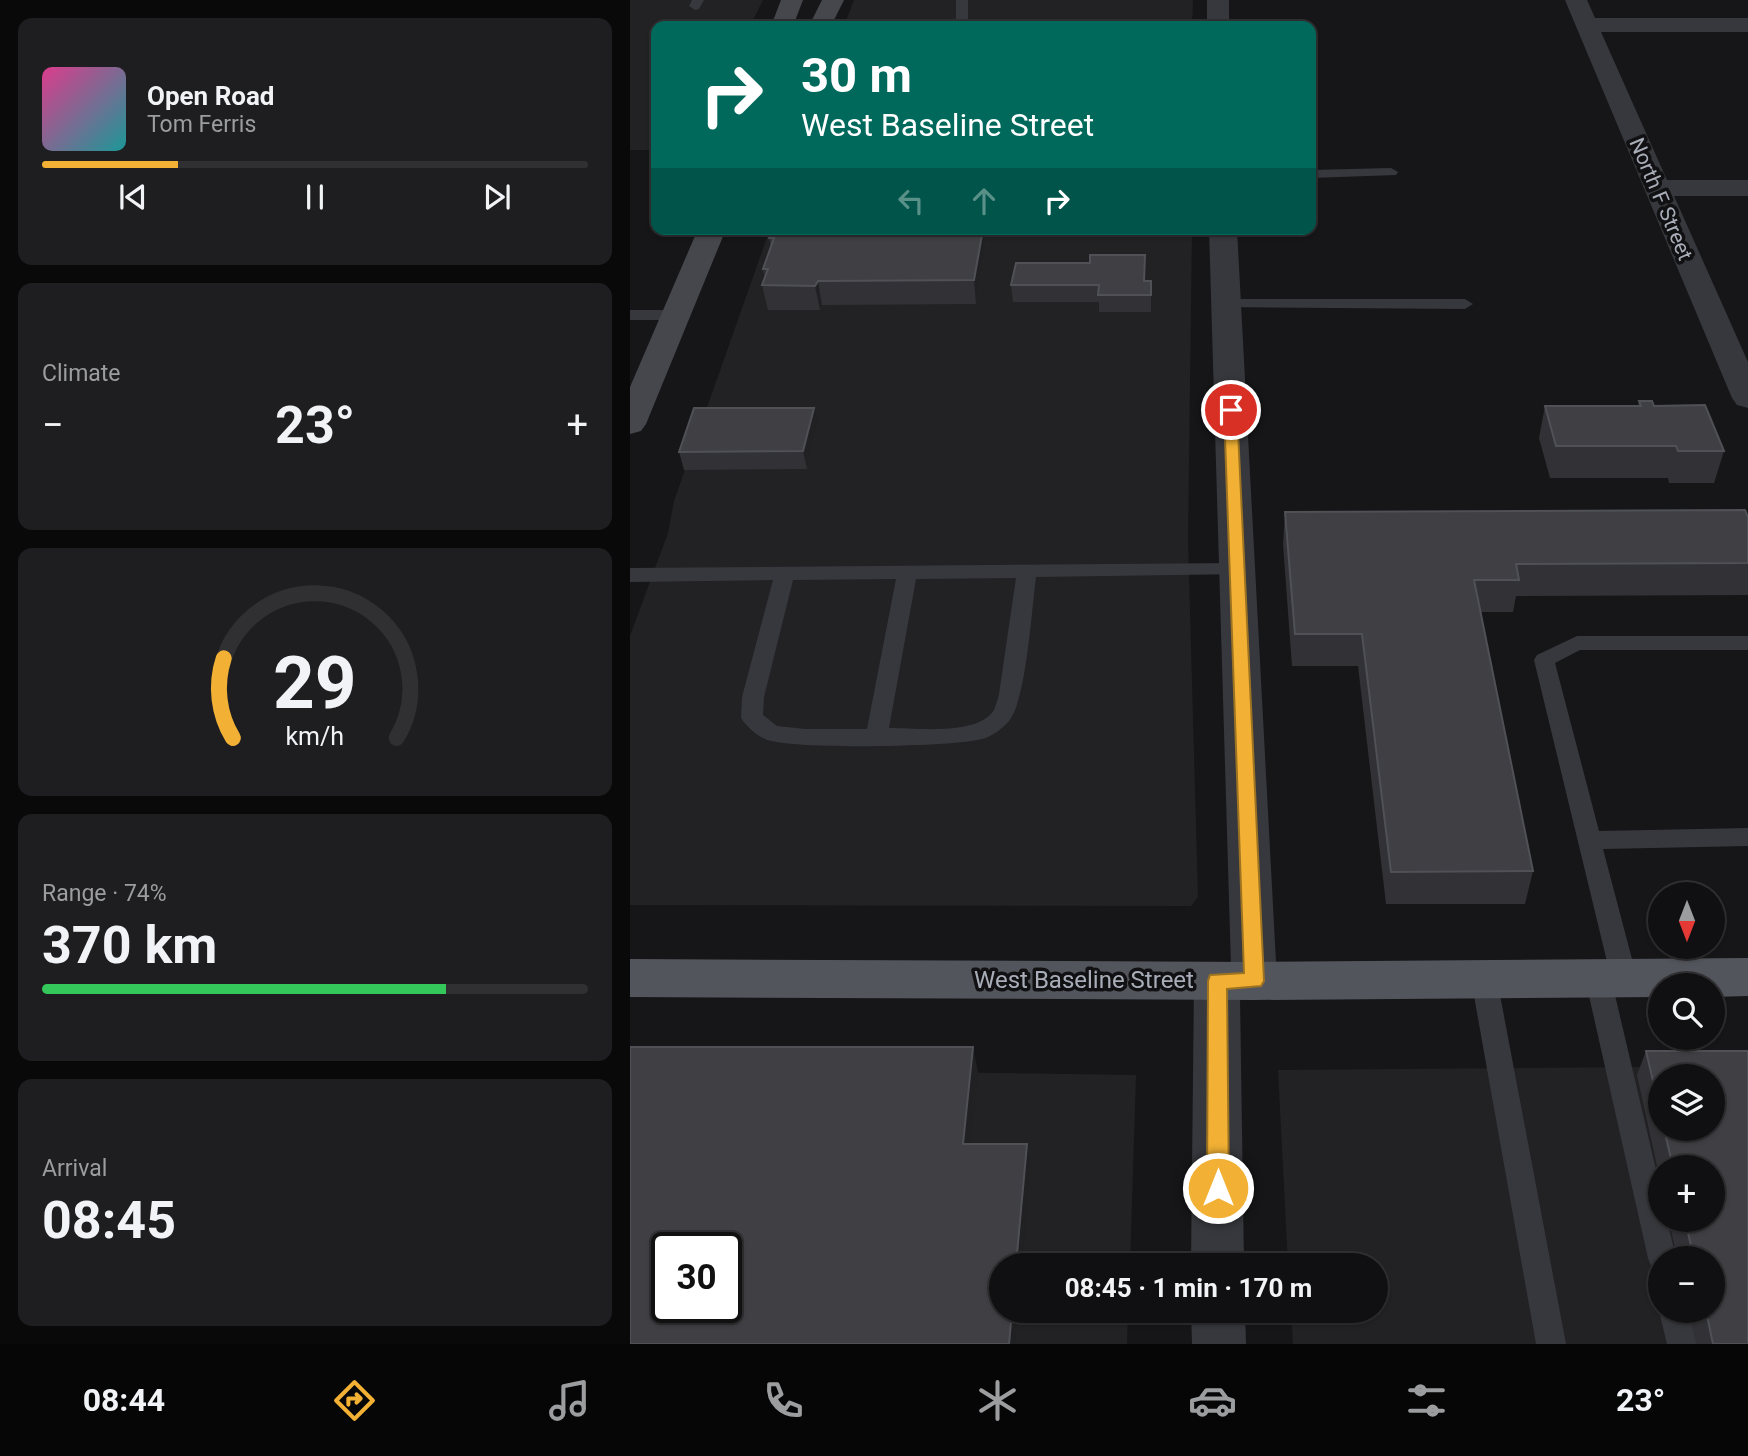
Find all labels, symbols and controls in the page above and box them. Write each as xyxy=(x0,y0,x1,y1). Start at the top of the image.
text: 30 m xyxy=(801,47,912,104)
icon: right xyxy=(686,49,777,140)
text: Open Road xyxy=(147,81,275,111)
text: West Baseline Street xyxy=(801,106,1094,144)
text: Tom Ferris xyxy=(147,111,256,138)
street label: North F Street xyxy=(1624,134,1698,264)
icon: previous xyxy=(114,178,152,216)
icon: pause xyxy=(296,178,334,216)
icon: next xyxy=(478,178,516,216)
icon: left xyxy=(892,182,930,220)
icon: ahead xyxy=(965,182,1003,220)
icon: right xyxy=(1038,182,1076,220)
text: Climate xyxy=(42,360,121,387)
pin xyxy=(1201,380,1261,440)
icon: arrive xyxy=(1212,391,1250,429)
text: 23° xyxy=(275,395,355,456)
text: − xyxy=(42,403,64,447)
text: + xyxy=(566,403,588,447)
text: 29 xyxy=(273,640,357,726)
text: km/h xyxy=(286,722,344,751)
text: Range · 74% xyxy=(42,880,167,907)
north arrow xyxy=(1648,882,1726,959)
map controls xyxy=(1648,882,1725,1323)
text: 370 km xyxy=(42,915,217,976)
street label: West Baseline Street xyxy=(974,966,1194,994)
button: search xyxy=(1648,973,1725,1050)
button: layers xyxy=(1648,1064,1725,1141)
position arrow xyxy=(1181,1151,1255,1225)
text: Arrival xyxy=(42,1155,107,1182)
button: + xyxy=(1648,1155,1725,1232)
text: 08:45 xyxy=(42,1190,176,1251)
speed limit sign: 30 xyxy=(651,1232,742,1323)
button: − xyxy=(1648,1246,1725,1323)
text: 08:45 · 1 min · 170 m xyxy=(1065,1273,1312,1303)
icon: directions xyxy=(330,1376,379,1425)
icon: music xyxy=(545,1376,594,1425)
icon: phone xyxy=(759,1376,808,1425)
icon: climate xyxy=(973,1376,1022,1425)
icon: car xyxy=(1188,1376,1237,1425)
icon: filters xyxy=(1402,1376,1451,1425)
text: 08:44 xyxy=(83,1381,165,1419)
text: 23° xyxy=(1616,1381,1665,1419)

